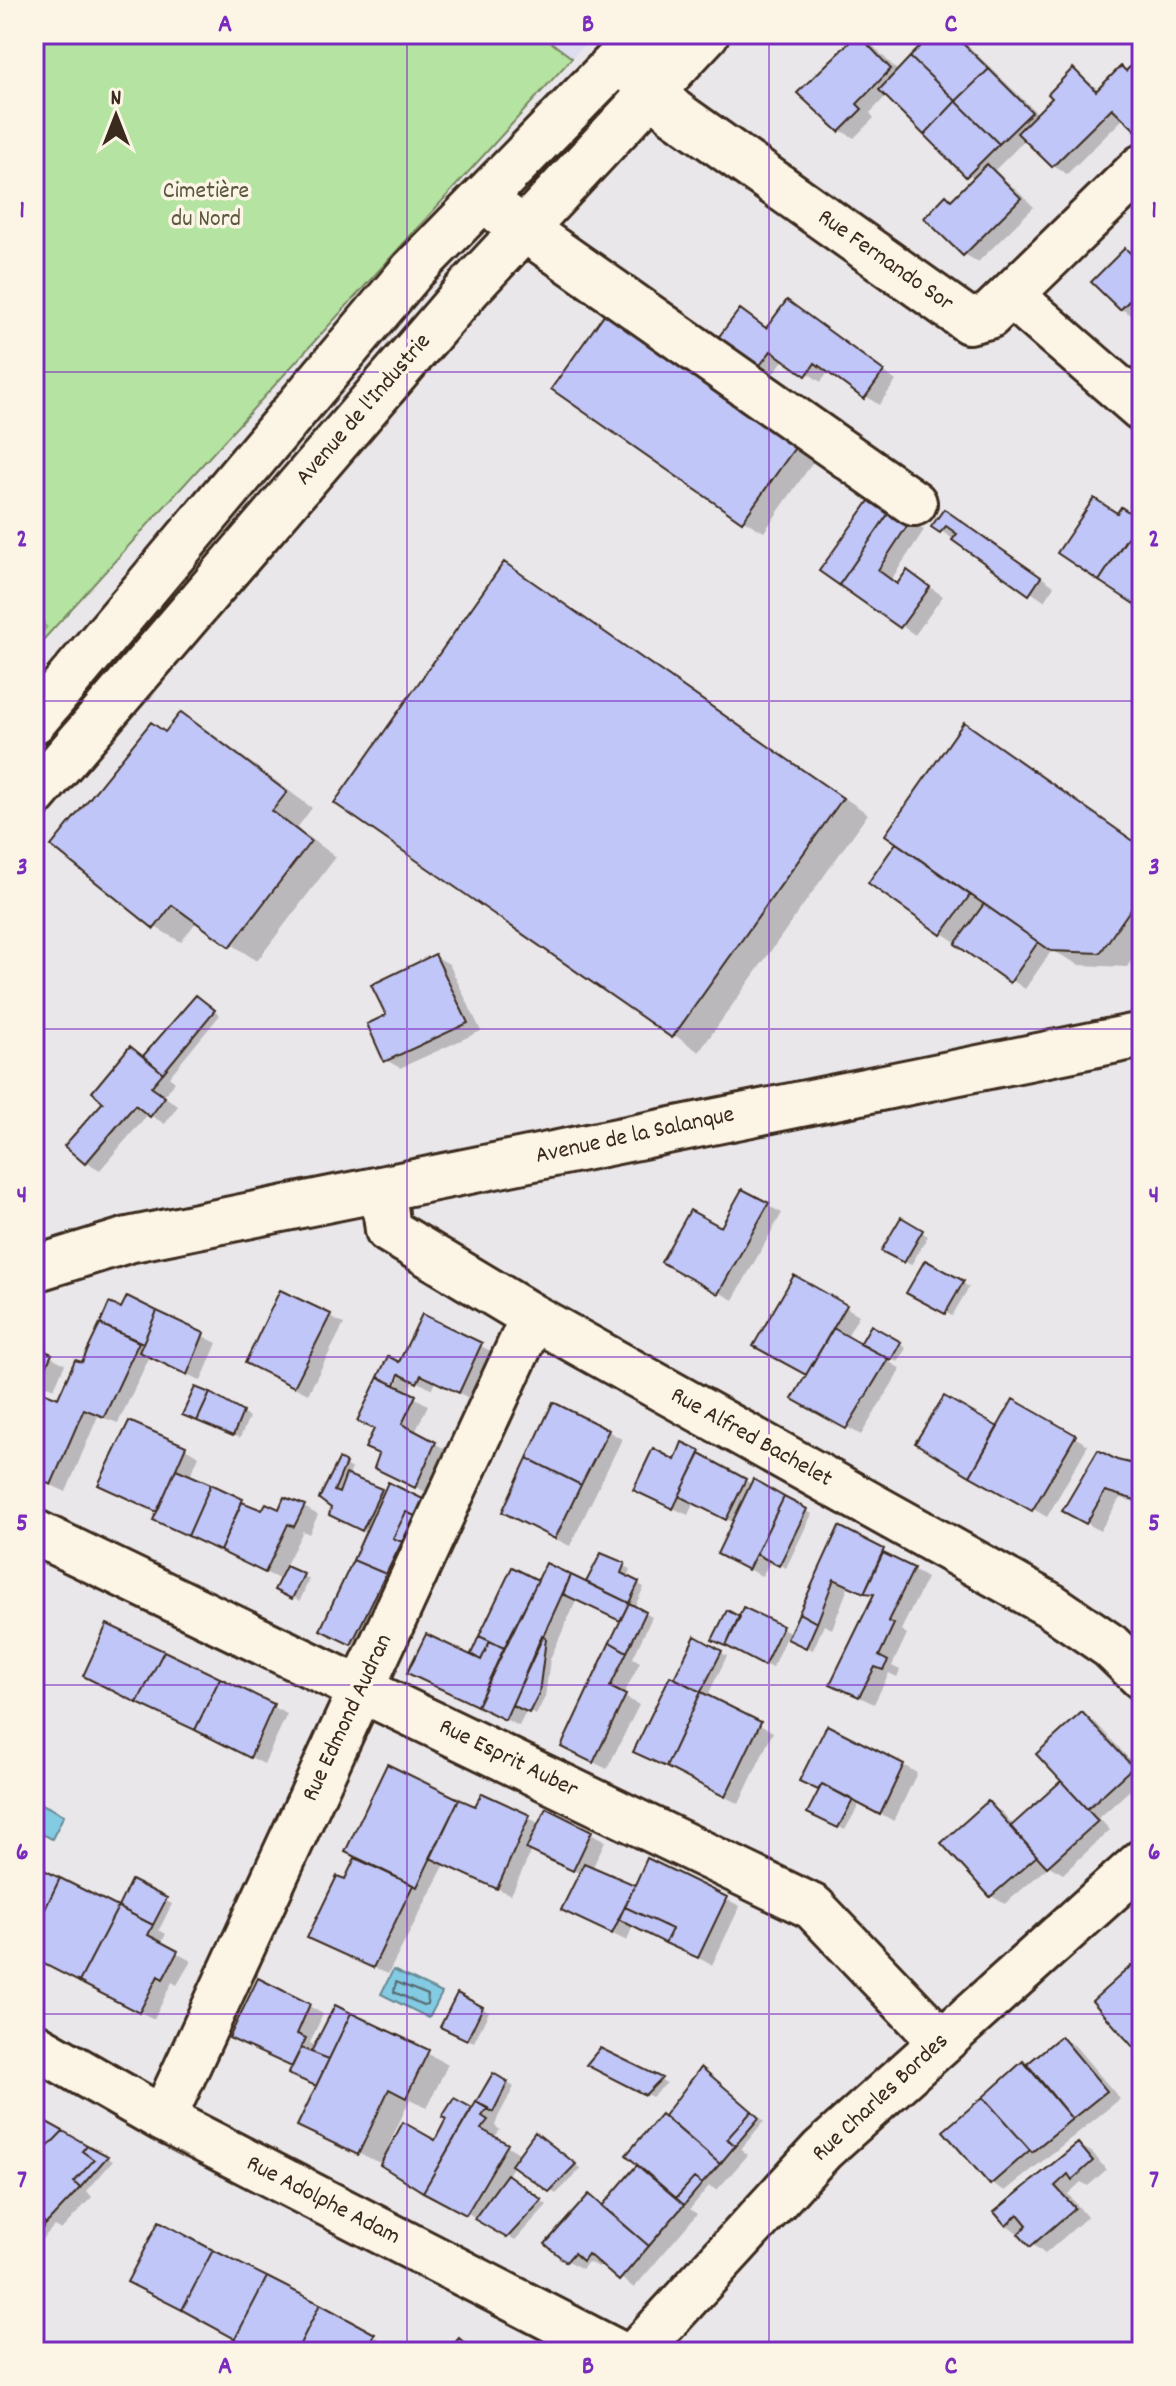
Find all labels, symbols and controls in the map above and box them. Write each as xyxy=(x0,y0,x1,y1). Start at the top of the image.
text: A xyxy=(218,7,232,44)
text: B xyxy=(582,7,594,44)
text: C xyxy=(945,7,958,44)
north arrow xyxy=(76,76,156,156)
text: N xyxy=(111,84,122,115)
park label: Cimetière du Nord xyxy=(163,175,249,237)
text: 1 xyxy=(19,193,25,230)
text: 1 xyxy=(1151,193,1157,230)
street label: Rue Fernando Sor xyxy=(810,201,960,321)
street label: Avenue de l'Industrie xyxy=(288,326,440,494)
text: 2 xyxy=(16,522,28,559)
text: 2 xyxy=(1148,522,1160,559)
text: 3 xyxy=(16,850,28,887)
text: 3 xyxy=(1148,850,1160,887)
street label: Avenue de la Salanque xyxy=(532,1098,738,1174)
text: 4 xyxy=(17,1178,27,1215)
text: 4 xyxy=(1149,1178,1159,1215)
street label: Rue Alfred Bachelet xyxy=(664,1379,838,1497)
text: 5 xyxy=(16,1506,28,1543)
text: 5 xyxy=(1148,1506,1160,1543)
street label: Rue Edmond Audran xyxy=(294,1629,402,1807)
street label: Rue Esprit Auber xyxy=(433,1711,583,1807)
text: 6 xyxy=(16,1835,28,1872)
text: 6 xyxy=(1148,1835,1160,1872)
street label: Rue Charles Bordes xyxy=(805,2026,957,2170)
street label: Rue Adolphe Adam xyxy=(240,2147,406,2255)
text: 7 xyxy=(17,2163,27,2200)
text: 7 xyxy=(1149,2163,1159,2200)
text: A xyxy=(218,2349,232,2386)
text: B xyxy=(582,2349,594,2386)
text: C xyxy=(945,2349,958,2386)

